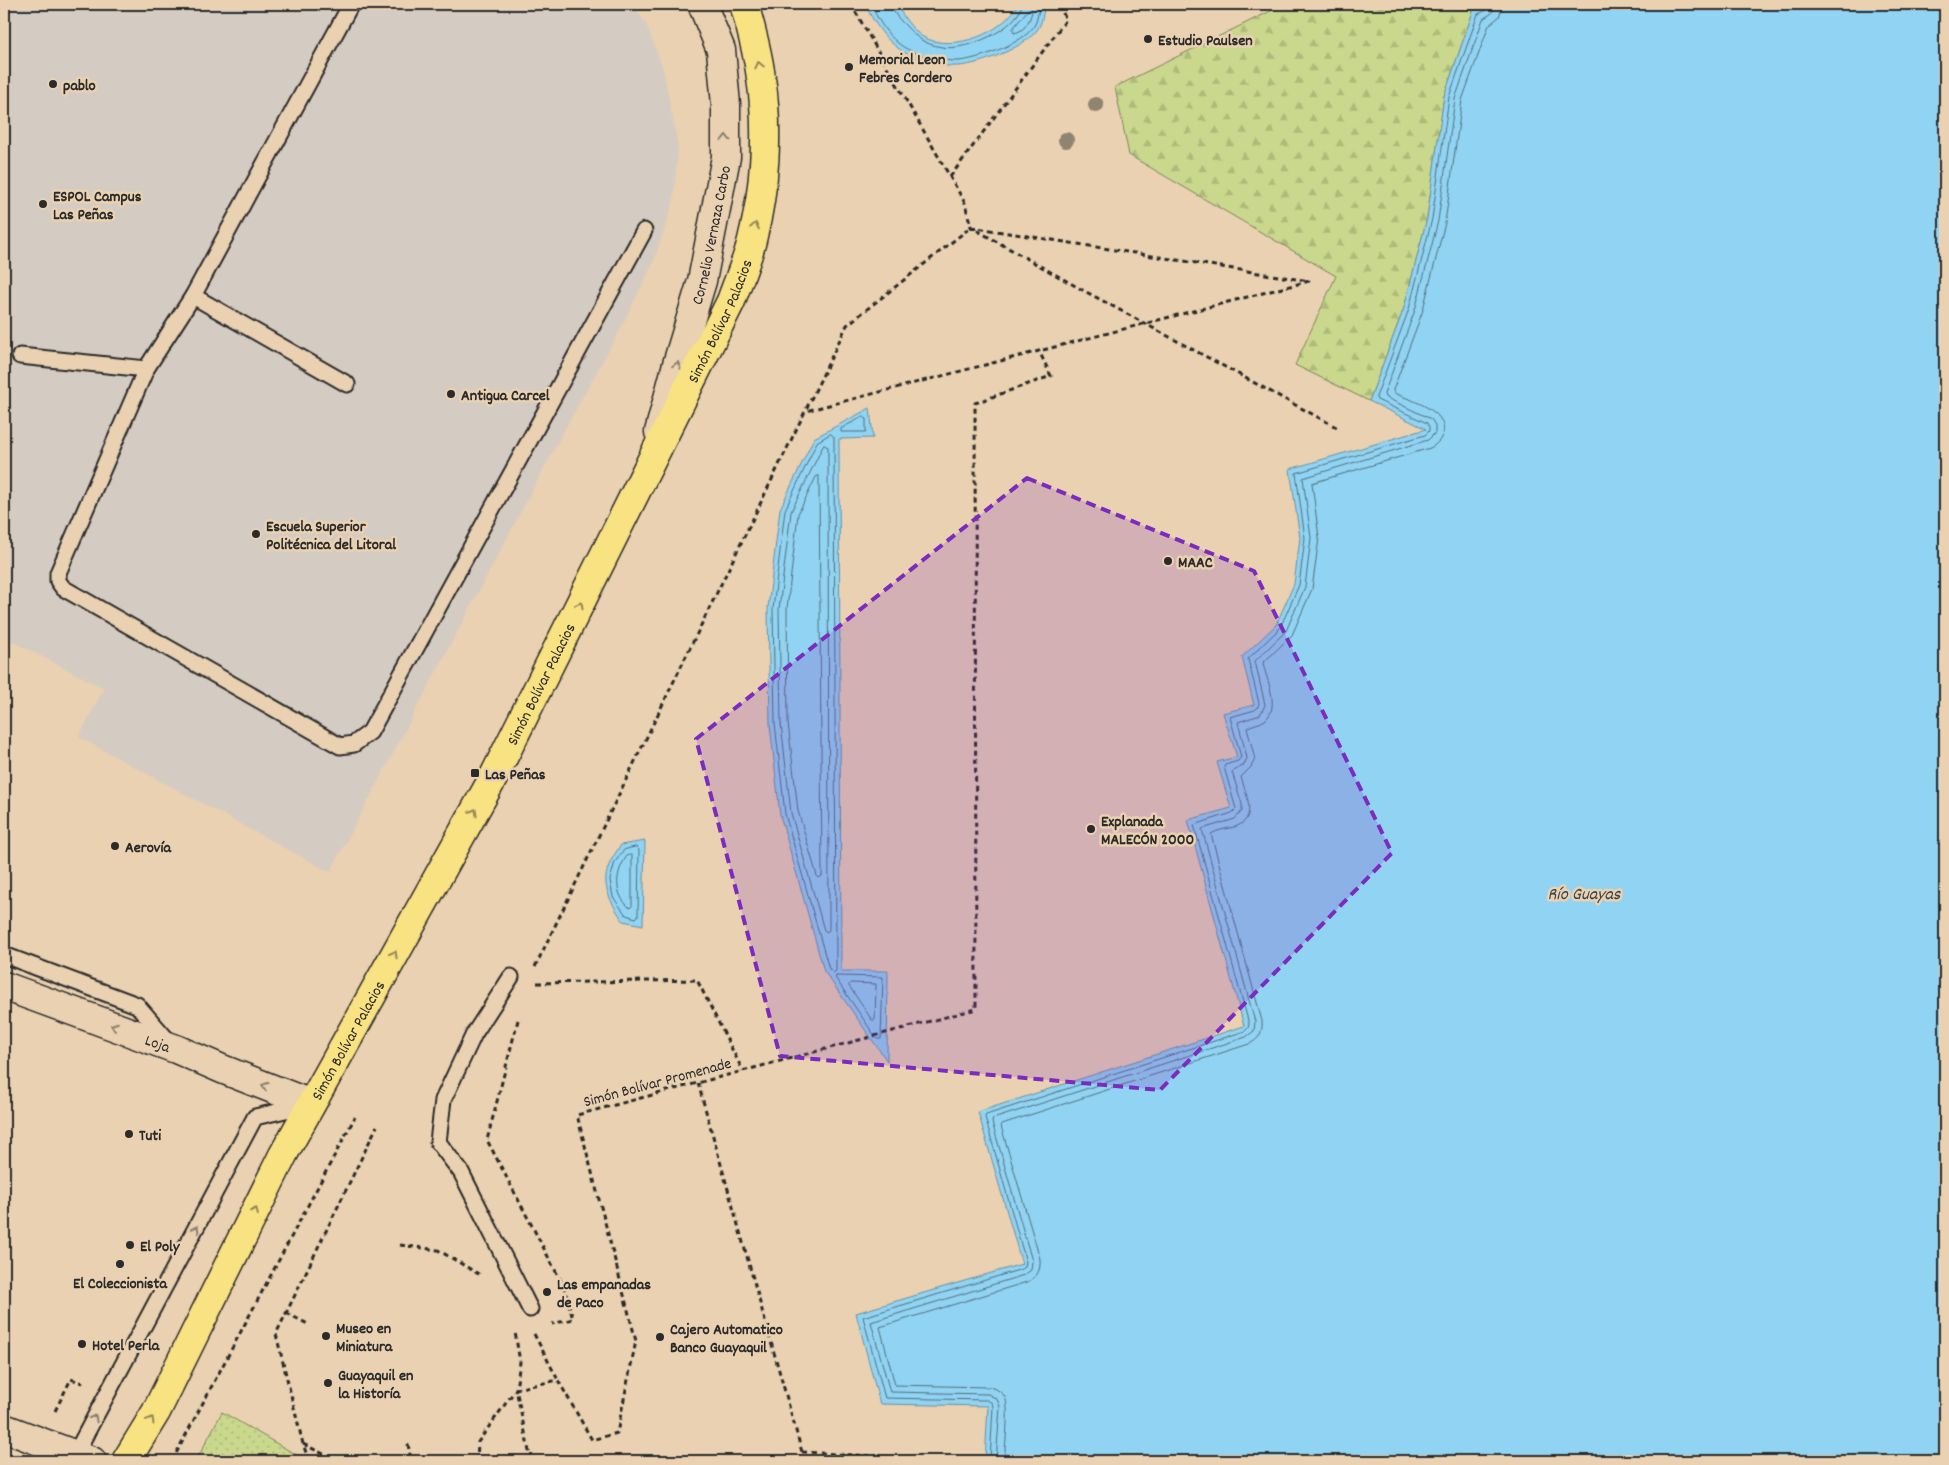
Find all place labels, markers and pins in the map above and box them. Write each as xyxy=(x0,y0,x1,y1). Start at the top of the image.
place label: Estudio Paulsen xyxy=(1158,30,1253,53)
marker: Estudio Paulsen xyxy=(1142,33,1154,45)
place label: Memorial Leon Febres Cordero xyxy=(859,49,952,90)
marker: Memorial Leon Febres Cordero xyxy=(843,61,855,73)
place label: pablo xyxy=(63,75,96,98)
marker: pablo xyxy=(47,78,59,90)
place label: ESPOL Campus Las Peñas xyxy=(53,186,142,227)
marker: ESPOL Campus Las Peñas xyxy=(37,198,49,210)
place label: Antigua Carcel xyxy=(461,385,550,408)
marker: Antigua Carcel xyxy=(445,388,457,400)
place label: Escuela Superior Politécnica del Litoral xyxy=(266,516,396,557)
marker: Escuela Superior Politécnica del Litoral xyxy=(250,528,262,540)
place label: MAAC xyxy=(1178,552,1213,575)
marker: MAAC xyxy=(1162,555,1174,567)
place label: Las Peñas xyxy=(485,764,546,787)
marker: Las Peñas xyxy=(469,767,481,779)
place label: Explanada MALECÓN 2000 xyxy=(1101,811,1194,852)
marker: Explanada MALECÓN 2000 xyxy=(1085,823,1097,835)
place label: Aerovía xyxy=(125,837,172,860)
marker: Aerovía xyxy=(109,840,121,852)
place label: Tuti xyxy=(139,1125,161,1148)
marker: Tuti xyxy=(123,1128,135,1140)
place label: El Poly xyxy=(140,1236,181,1259)
marker: El Poly xyxy=(124,1239,136,1251)
marker: El Coleccionista xyxy=(114,1258,126,1270)
place label: El Coleccionista xyxy=(73,1273,168,1296)
place label: Las empanadas de Paco xyxy=(557,1274,651,1315)
marker: Las empanadas de Paco xyxy=(541,1286,553,1298)
place label: Museo en Miniatura xyxy=(336,1318,394,1359)
place label: Cajero Automatico Banco Guayaquil xyxy=(670,1319,783,1360)
marker: Museo en Miniatura xyxy=(320,1330,332,1342)
marker: Cajero Automatico Banco Guayaquil xyxy=(654,1331,666,1343)
place label: Hotel Perla xyxy=(92,1335,161,1358)
marker: Hotel Perla xyxy=(76,1338,88,1350)
place label: Guayaquil en la Historía xyxy=(338,1365,413,1406)
marker: Guayaquil en la Historía xyxy=(322,1377,334,1389)

